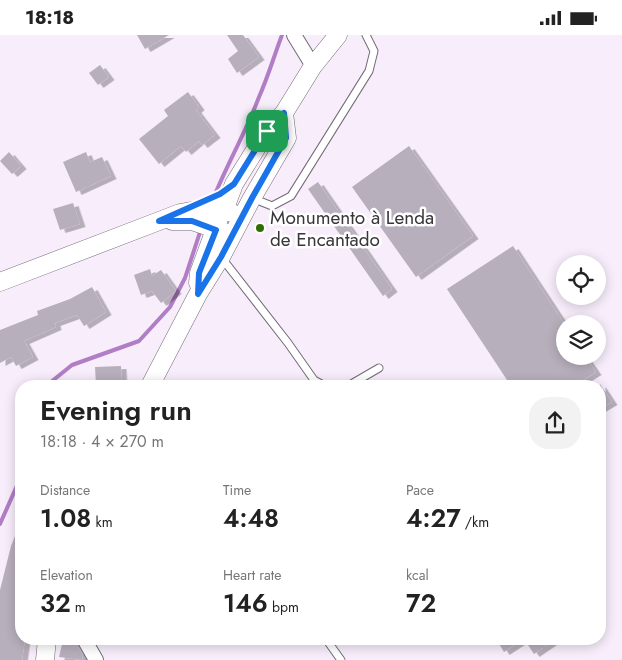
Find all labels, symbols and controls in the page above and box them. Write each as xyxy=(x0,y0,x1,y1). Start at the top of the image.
text: 18:18 xyxy=(25,4,74,31)
pin xyxy=(246,110,288,152)
icon: arrive xyxy=(253,117,281,145)
place label: Monumento à Lenda de Encantado xyxy=(270,204,434,253)
marker: Monumento à Lenda de Encantado xyxy=(254,222,266,234)
map controls xyxy=(556,255,606,365)
button: locate xyxy=(556,255,606,305)
button: layers xyxy=(556,315,606,365)
text: Evening run xyxy=(40,390,192,431)
button: share xyxy=(529,397,581,449)
text: 18:18 · 4 × 270 m xyxy=(40,430,164,453)
text: Distance xyxy=(40,480,90,500)
text: Time xyxy=(223,480,251,500)
text: Pace xyxy=(406,480,434,500)
text: 1.08 xyxy=(40,500,91,536)
text: 4:48 xyxy=(223,500,279,536)
text: 4:27 xyxy=(406,500,461,536)
text: km xyxy=(91,512,113,532)
text: /km xyxy=(461,512,489,532)
text: Elevation xyxy=(40,565,93,585)
text: Heart rate xyxy=(223,565,281,585)
text: kcal xyxy=(406,565,429,585)
text: 32 xyxy=(40,585,71,621)
text: 146 xyxy=(223,585,268,621)
text: 72 xyxy=(406,585,436,621)
text: m xyxy=(71,597,86,617)
text: bpm xyxy=(268,597,299,617)

